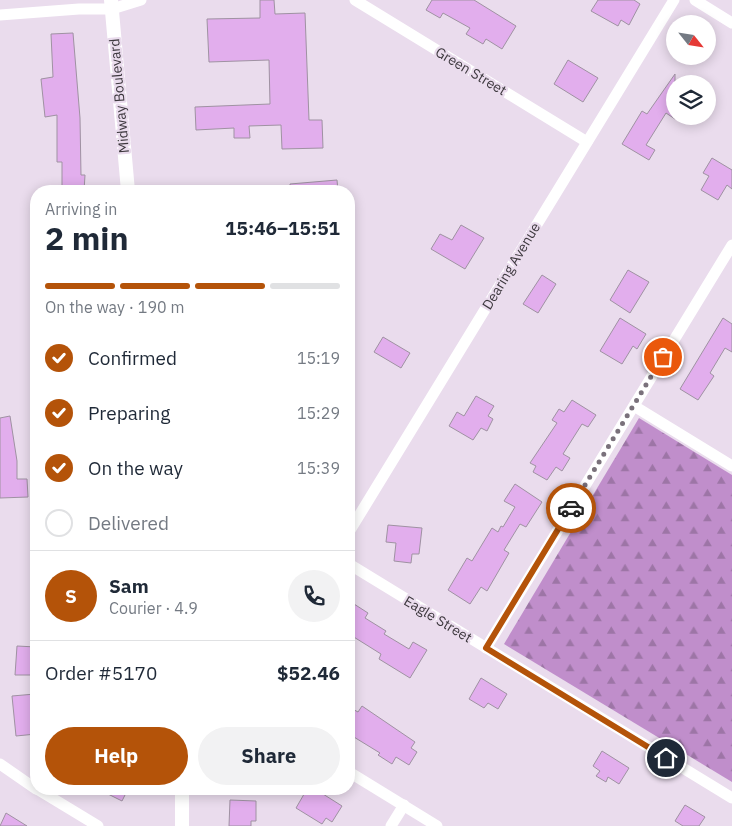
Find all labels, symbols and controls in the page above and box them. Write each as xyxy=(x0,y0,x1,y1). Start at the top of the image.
north arrow xyxy=(666,15,716,65)
map controls xyxy=(666,15,716,125)
street label: Midway Boulevard xyxy=(105,38,133,154)
street label: Green Street xyxy=(432,43,510,99)
button: layers xyxy=(666,75,716,125)
text: Arriving in xyxy=(45,199,117,219)
text: 15:46–15:51 xyxy=(225,216,340,240)
text: 2 min xyxy=(45,217,129,259)
street label: Dearing Avenue xyxy=(478,219,544,313)
text: On the way · 190 m xyxy=(45,297,184,317)
pin xyxy=(642,336,684,378)
icon: bag xyxy=(649,343,677,371)
icon: check xyxy=(45,344,73,372)
text: Confirmed xyxy=(88,346,177,370)
text: 15:19 xyxy=(297,348,340,368)
icon: check xyxy=(45,399,73,427)
text: Preparing xyxy=(88,401,170,425)
text: 15:29 xyxy=(297,403,340,423)
icon: check xyxy=(45,454,73,482)
text: On the way xyxy=(88,456,183,480)
text: 15:39 xyxy=(297,458,340,478)
courier xyxy=(546,483,596,533)
icon: car xyxy=(557,494,585,522)
text: Delivered xyxy=(88,511,169,535)
button: phone xyxy=(288,570,340,622)
text: Sam xyxy=(109,574,149,598)
text: S xyxy=(65,584,77,608)
street label: Eagle Street xyxy=(401,592,475,646)
text: Courier · 4.9 xyxy=(109,598,198,618)
text: Order #5170 xyxy=(45,661,157,685)
text: $52.46 xyxy=(277,661,340,685)
button: Help xyxy=(45,727,188,785)
button: Share xyxy=(198,727,340,785)
pin xyxy=(645,737,687,779)
icon: home xyxy=(652,744,680,772)

